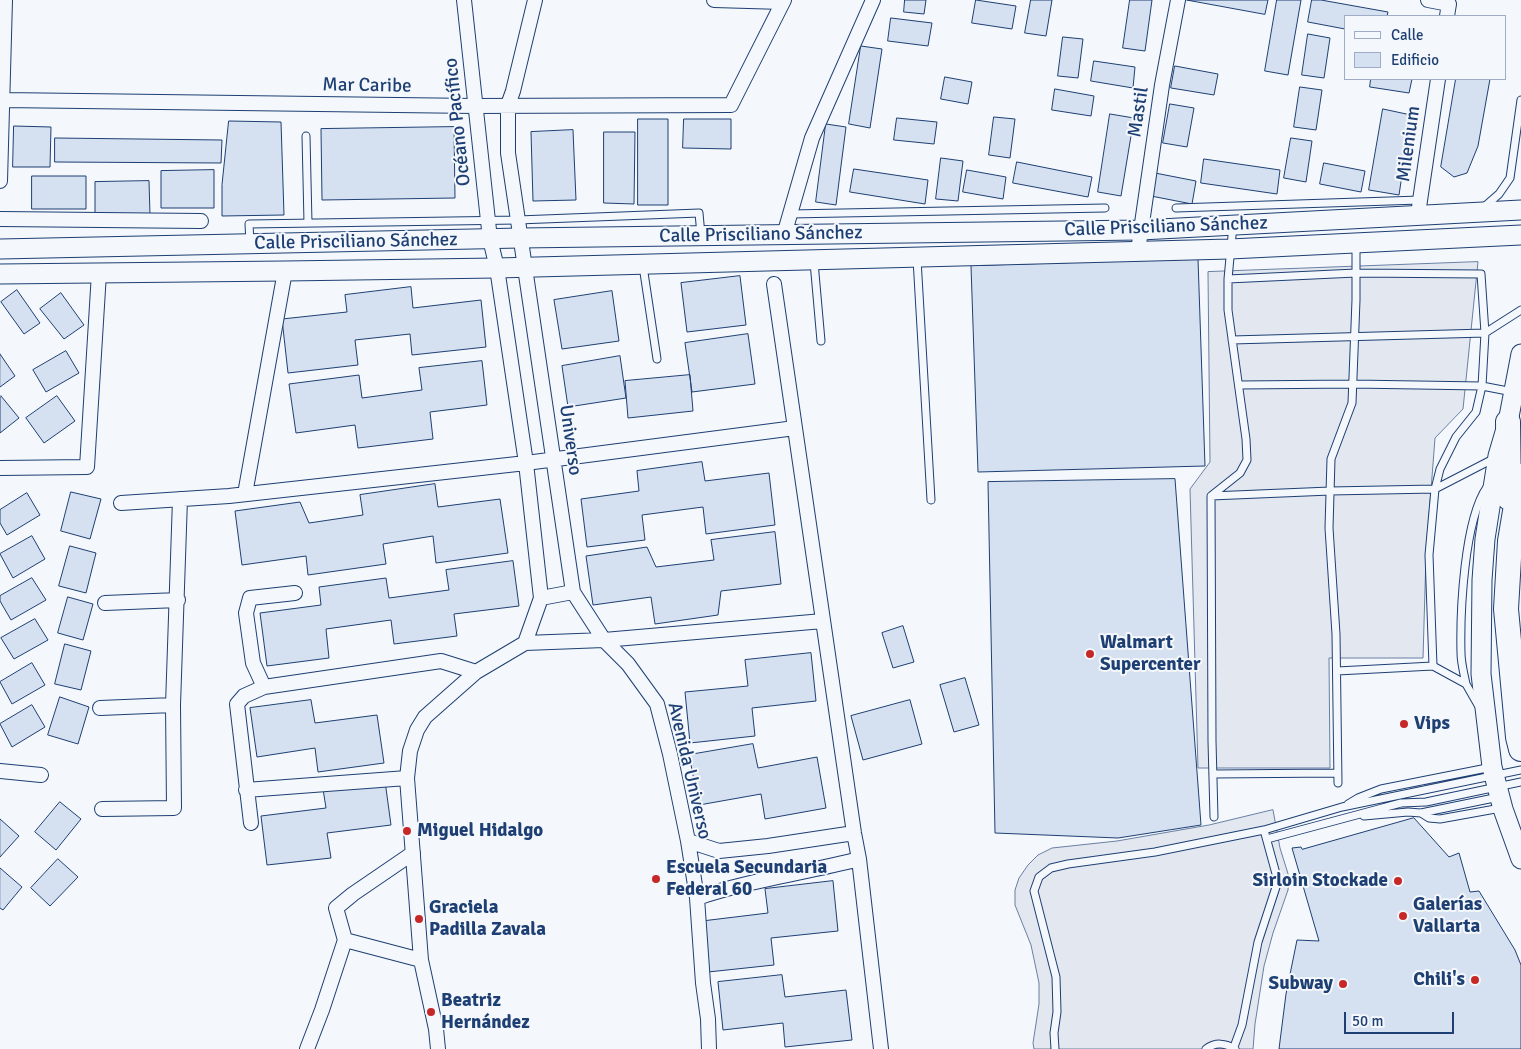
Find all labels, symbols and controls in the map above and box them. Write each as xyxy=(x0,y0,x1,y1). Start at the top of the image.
legend xyxy=(1344,15,1506,80)
text: Calle xyxy=(1391,26,1424,44)
text: Edificio xyxy=(1391,51,1439,69)
street label: Océano Pacífico xyxy=(440,57,476,187)
street label: Mar Caribe xyxy=(322,74,412,98)
street label: Mastil xyxy=(1124,85,1154,139)
street label: Milenium xyxy=(1392,105,1426,183)
street label: Calle Prisciliano Sánchez xyxy=(1064,212,1268,242)
street label: Calle Prisciliano Sánchez xyxy=(659,222,863,248)
street label: Calle Prisciliano Sánchez xyxy=(254,229,458,255)
street label: Universo xyxy=(554,403,586,477)
place label: Walmart Supercenter xyxy=(1100,632,1201,676)
marker: Walmart Supercenter xyxy=(1084,648,1096,660)
street label: Avenida Universo xyxy=(662,700,716,842)
place label: Vips xyxy=(1414,713,1450,735)
marker: Vips xyxy=(1398,718,1410,730)
place label: Miguel Hidalgo xyxy=(417,820,543,842)
marker: Miguel Hidalgo xyxy=(401,825,413,837)
place label: Escuela Secundaria Federal 60 xyxy=(666,857,827,901)
place label: Sirloin Stockade xyxy=(1253,870,1388,892)
marker: Escuela Secundaria Federal 60 xyxy=(650,873,662,885)
marker: Sirloin Stockade xyxy=(1392,875,1404,887)
place label: Galerías Vallarta xyxy=(1413,894,1482,938)
place label: Graciela Padilla Zavala xyxy=(429,897,546,941)
marker: Galerías Vallarta xyxy=(1397,910,1409,922)
marker: Graciela Padilla Zavala xyxy=(413,913,425,925)
place label: Chili's xyxy=(1413,969,1465,991)
place label: Subway xyxy=(1269,973,1333,995)
marker: Chili's xyxy=(1469,974,1481,986)
marker: Subway xyxy=(1337,978,1349,990)
place label: Beatriz Hernández xyxy=(441,990,530,1034)
scale bar xyxy=(1346,1002,1456,1034)
marker: Beatriz Hernández xyxy=(425,1006,437,1018)
text: 50 m xyxy=(1352,1012,1383,1030)

